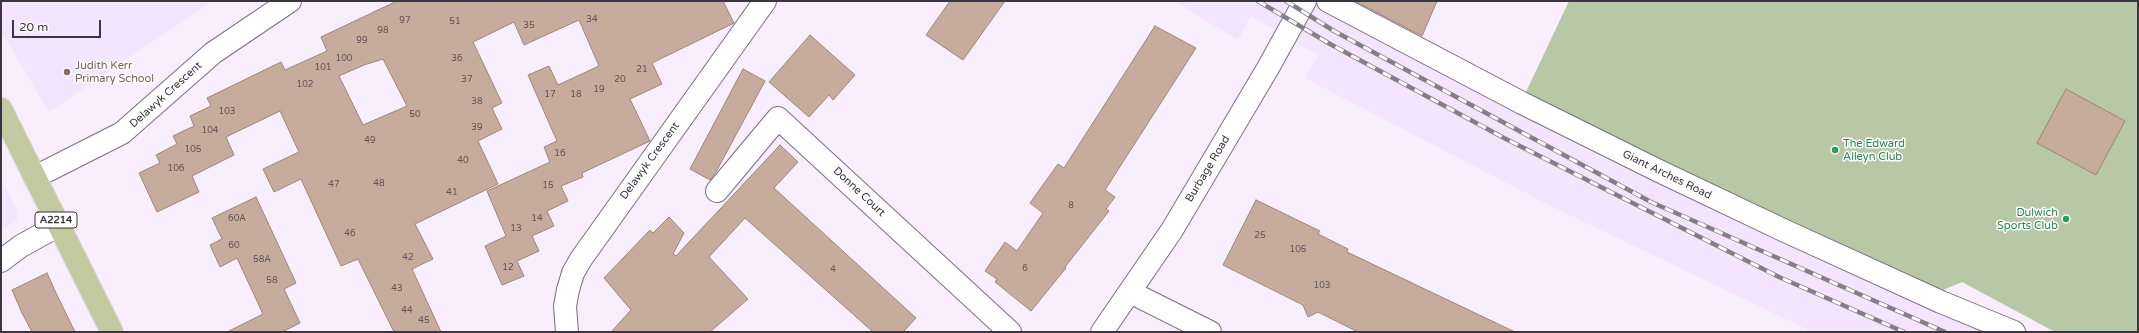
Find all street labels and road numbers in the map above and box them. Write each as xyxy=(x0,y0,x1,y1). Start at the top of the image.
street label: Delawyk Crescent xyxy=(127,59,205,131)
street label: Delawyk Crescent xyxy=(617,120,683,202)
street label: Burbage Road xyxy=(1183,133,1233,205)
street label: Giant Arches Road xyxy=(1620,148,1714,202)
street label: Donne Court xyxy=(830,164,888,220)
road number: A2214 xyxy=(35,212,77,228)

